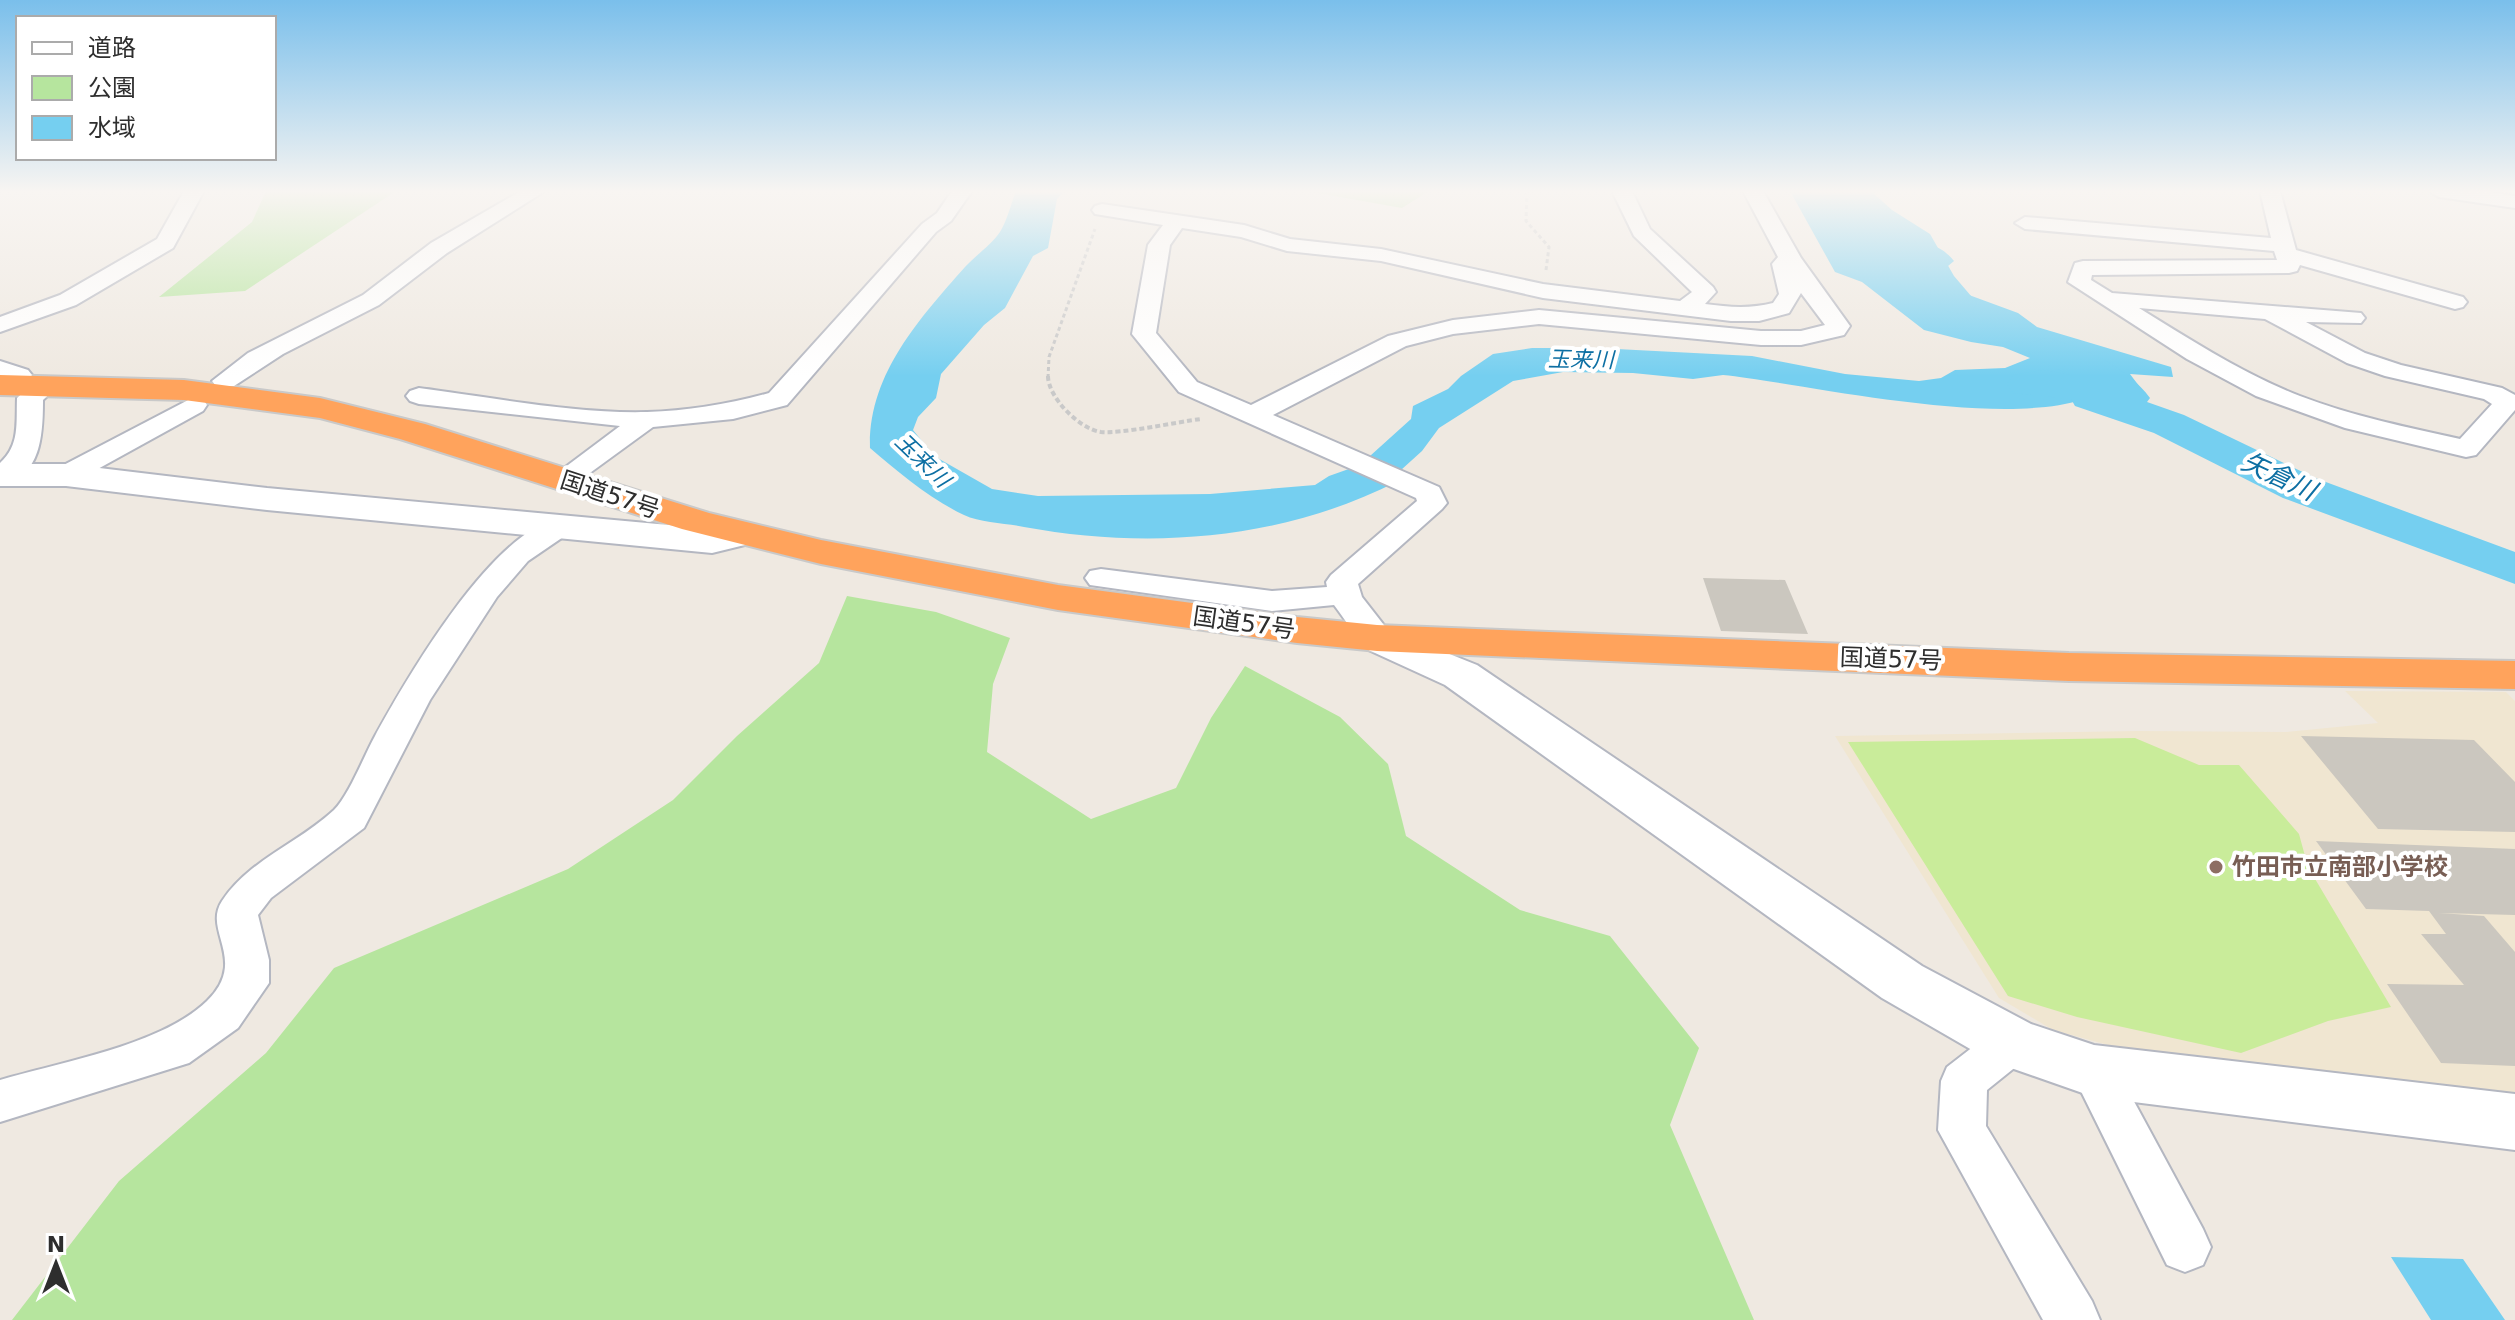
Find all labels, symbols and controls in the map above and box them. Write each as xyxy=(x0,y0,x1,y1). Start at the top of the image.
legend xyxy=(16,16,276,160)
text: 道路 xyxy=(88,34,136,62)
text: 公園 xyxy=(88,74,136,102)
text: 水域 xyxy=(88,114,136,142)
water label: 玉来川 xyxy=(1548,346,1616,373)
water label: 玉来川 xyxy=(890,428,957,494)
water label: 矢倉川 xyxy=(2237,446,2323,507)
street label: 国道57号 xyxy=(557,466,663,524)
street label: 国道57号 xyxy=(1191,602,1297,644)
street label: 国道57号 xyxy=(1839,643,1943,675)
place label: 竹田市立南部小学校 xyxy=(2232,853,2448,881)
marker: 竹田市立南部小学校 xyxy=(2207,858,2225,876)
north arrow xyxy=(16,1224,96,1304)
text: N xyxy=(47,1232,65,1257)

